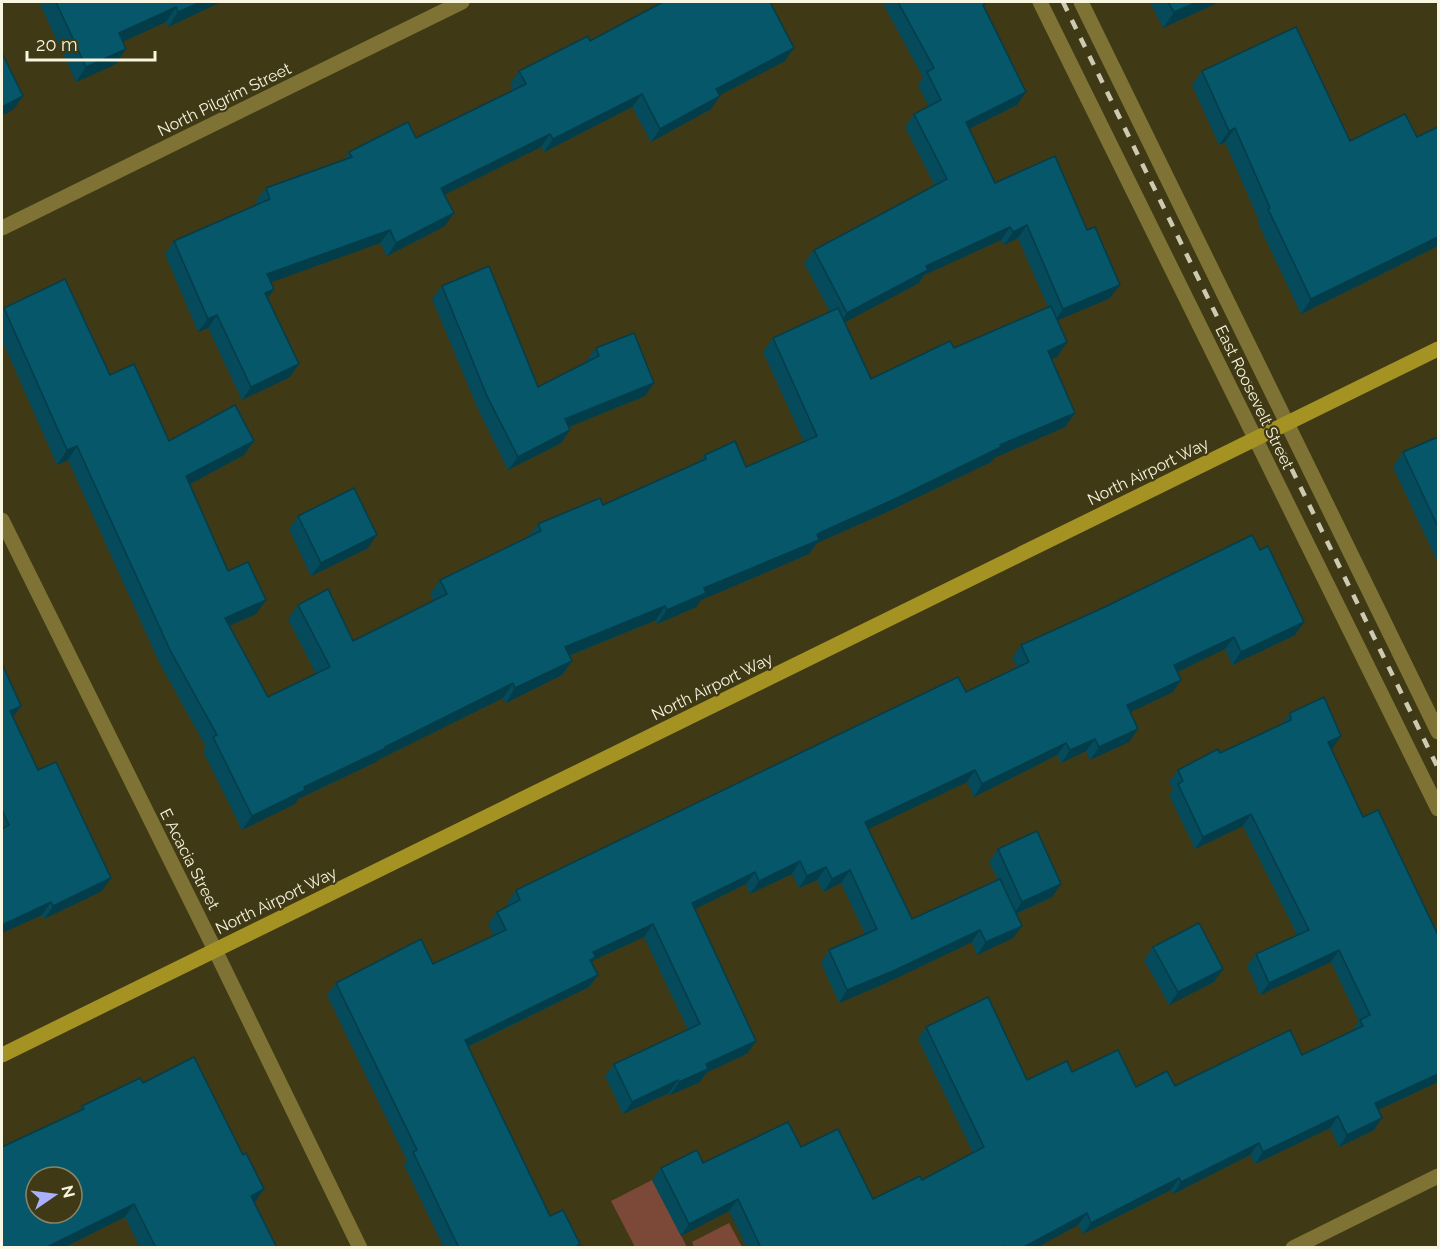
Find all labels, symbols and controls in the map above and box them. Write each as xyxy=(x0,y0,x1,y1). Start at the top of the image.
scale bar xyxy=(27,24,154,62)
text: 20 m xyxy=(36,34,78,55)
street label: North Pilgrim Street xyxy=(154,59,295,140)
street label: East Roosevelt Street xyxy=(1211,322,1298,473)
street label: North Airport Way xyxy=(1085,434,1212,509)
street label: North Airport Way xyxy=(649,649,776,724)
street label: E Acacia Street xyxy=(156,806,223,913)
street label: North Airport Way xyxy=(213,863,340,938)
north arrow xyxy=(24,1165,84,1225)
text: N xyxy=(57,1183,79,1200)

